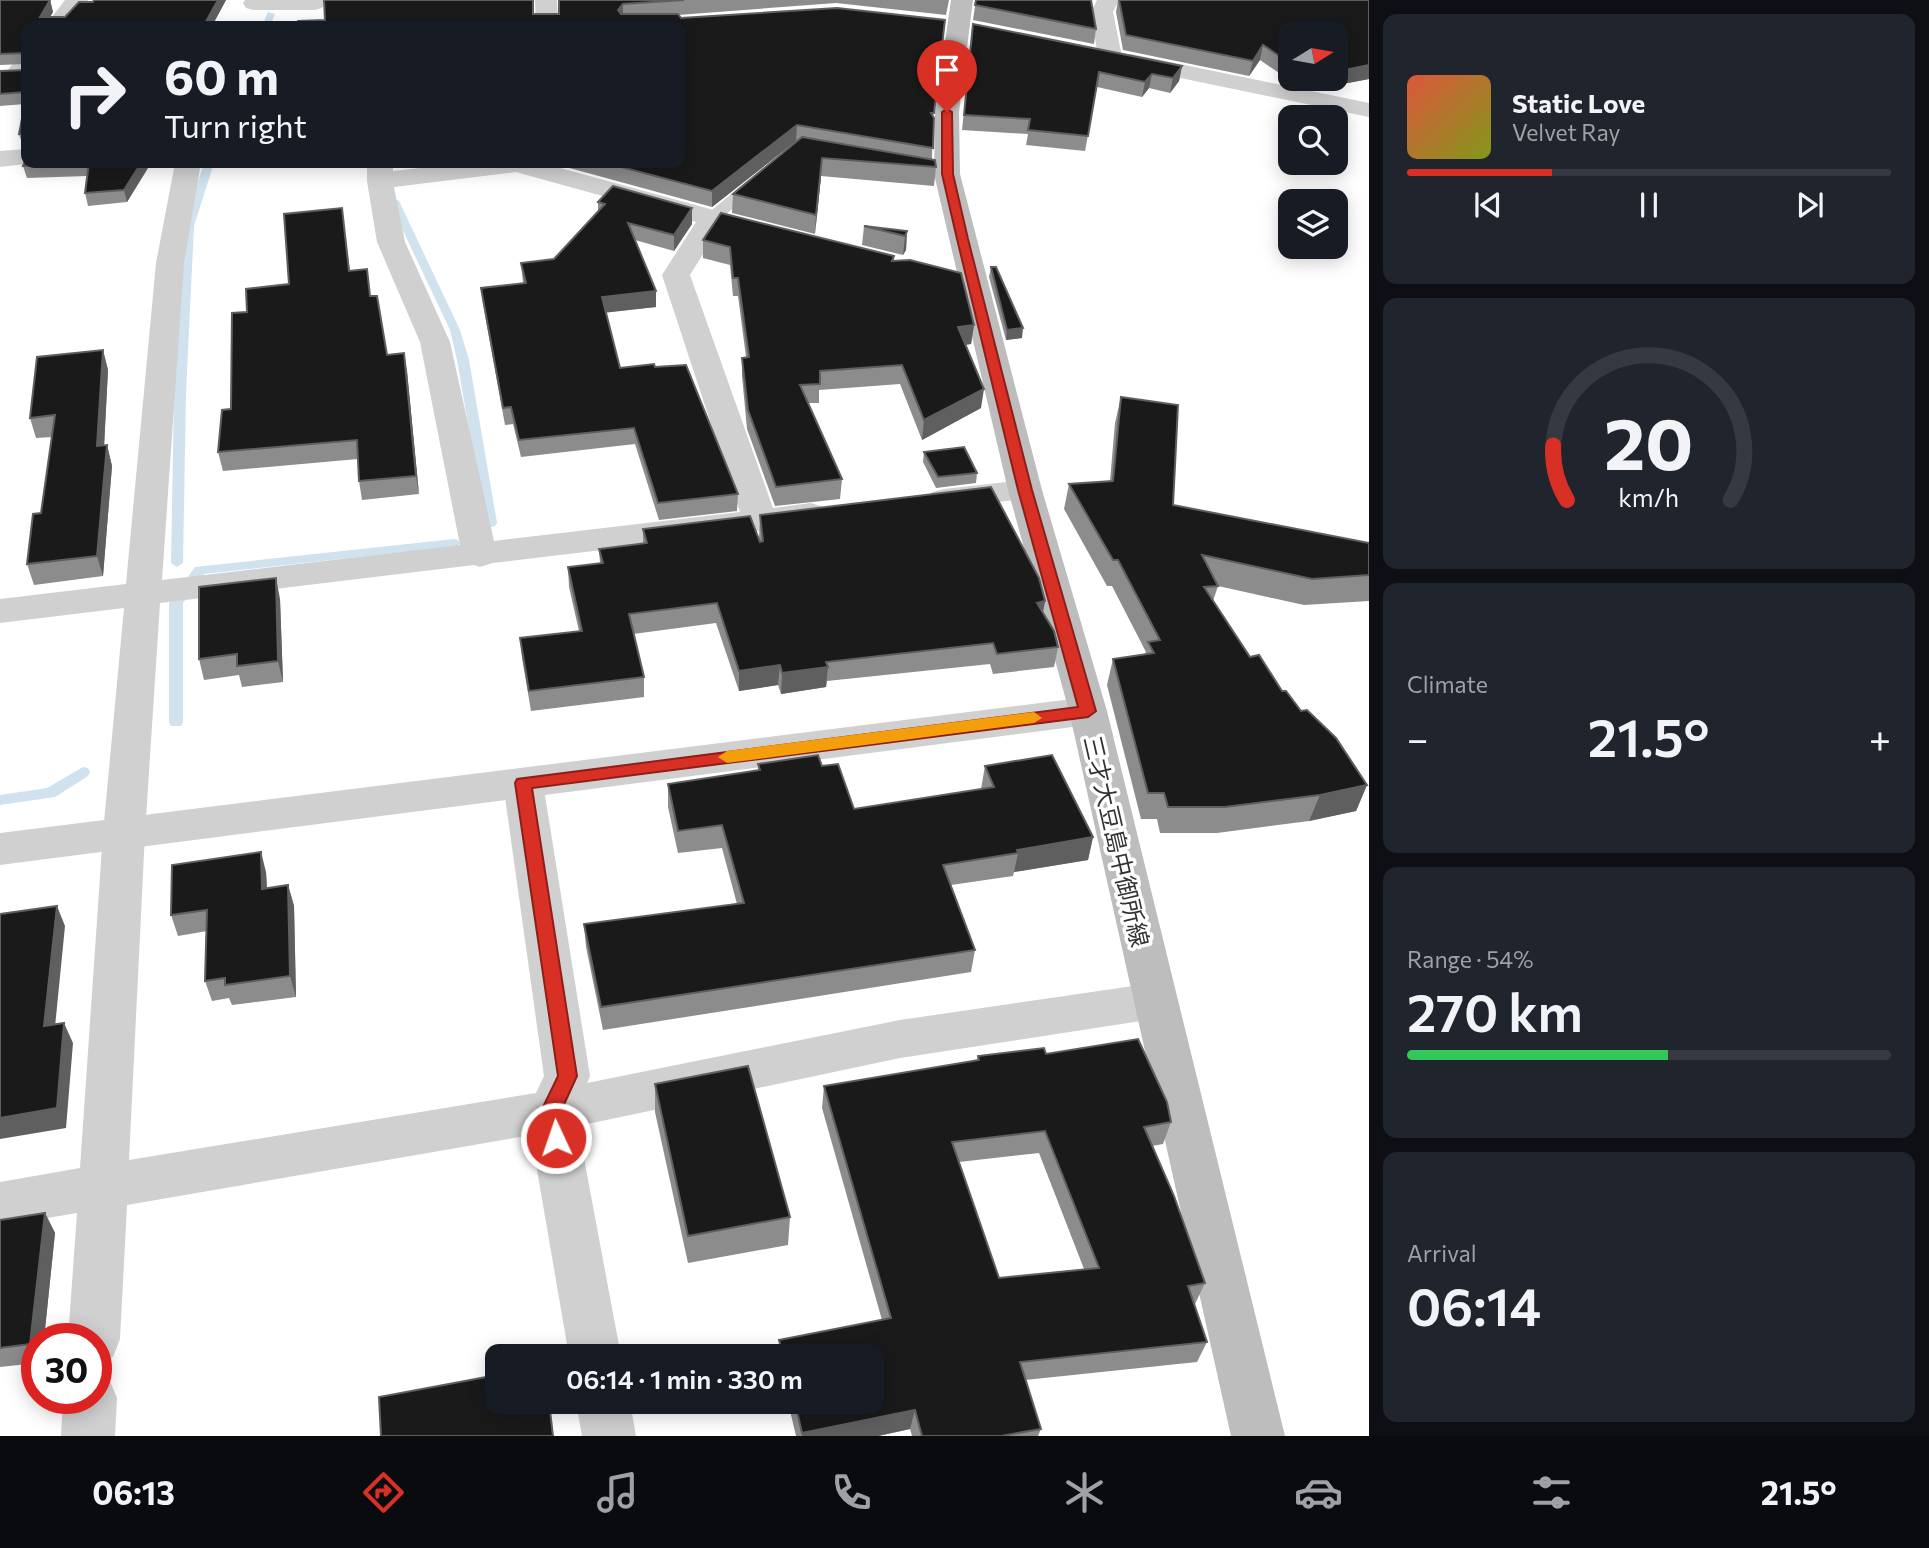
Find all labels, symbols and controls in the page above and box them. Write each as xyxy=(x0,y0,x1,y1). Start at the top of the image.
north arrow xyxy=(1278,21,1348,91)
map controls xyxy=(1278,21,1348,259)
pin xyxy=(917,40,977,112)
text: 60 m xyxy=(164,45,279,105)
icon: right xyxy=(49,49,140,140)
icon: arrive xyxy=(928,51,966,89)
text: Static Love xyxy=(1512,87,1645,118)
text: Turn right xyxy=(164,105,307,145)
button: search xyxy=(1278,105,1348,175)
text: Velvet Ray xyxy=(1512,118,1620,146)
icon: previous xyxy=(1469,186,1507,224)
icon: pause xyxy=(1630,186,1668,224)
icon: next xyxy=(1791,186,1829,224)
button: layers xyxy=(1278,189,1348,259)
text: 20 xyxy=(1604,396,1694,485)
text: km/h xyxy=(1619,481,1679,511)
text: Climate xyxy=(1407,670,1488,698)
text: 21.5° xyxy=(1588,704,1709,768)
text: − xyxy=(1407,714,1429,761)
text: + xyxy=(1869,714,1891,761)
street label: 三才大豆島中御所線 xyxy=(1079,733,1155,949)
text: Range · 54% xyxy=(1407,945,1533,973)
text: 270 km xyxy=(1407,979,1583,1043)
position arrow xyxy=(519,1101,593,1175)
text: Arrival xyxy=(1407,1239,1477,1267)
text: 06:14 xyxy=(1407,1273,1541,1337)
speed limit sign: 30 xyxy=(21,1323,112,1414)
text: 06:14 · 1 min · 330 m xyxy=(566,1363,803,1394)
icon: directions xyxy=(359,1468,408,1517)
icon: music xyxy=(593,1468,642,1517)
icon: phone xyxy=(827,1468,876,1517)
icon: climate xyxy=(1060,1468,1109,1517)
icon: car xyxy=(1294,1468,1343,1517)
icon: filters xyxy=(1527,1468,1576,1517)
text: 06:13 xyxy=(92,1472,175,1512)
text: 21.5° xyxy=(1761,1472,1837,1512)

